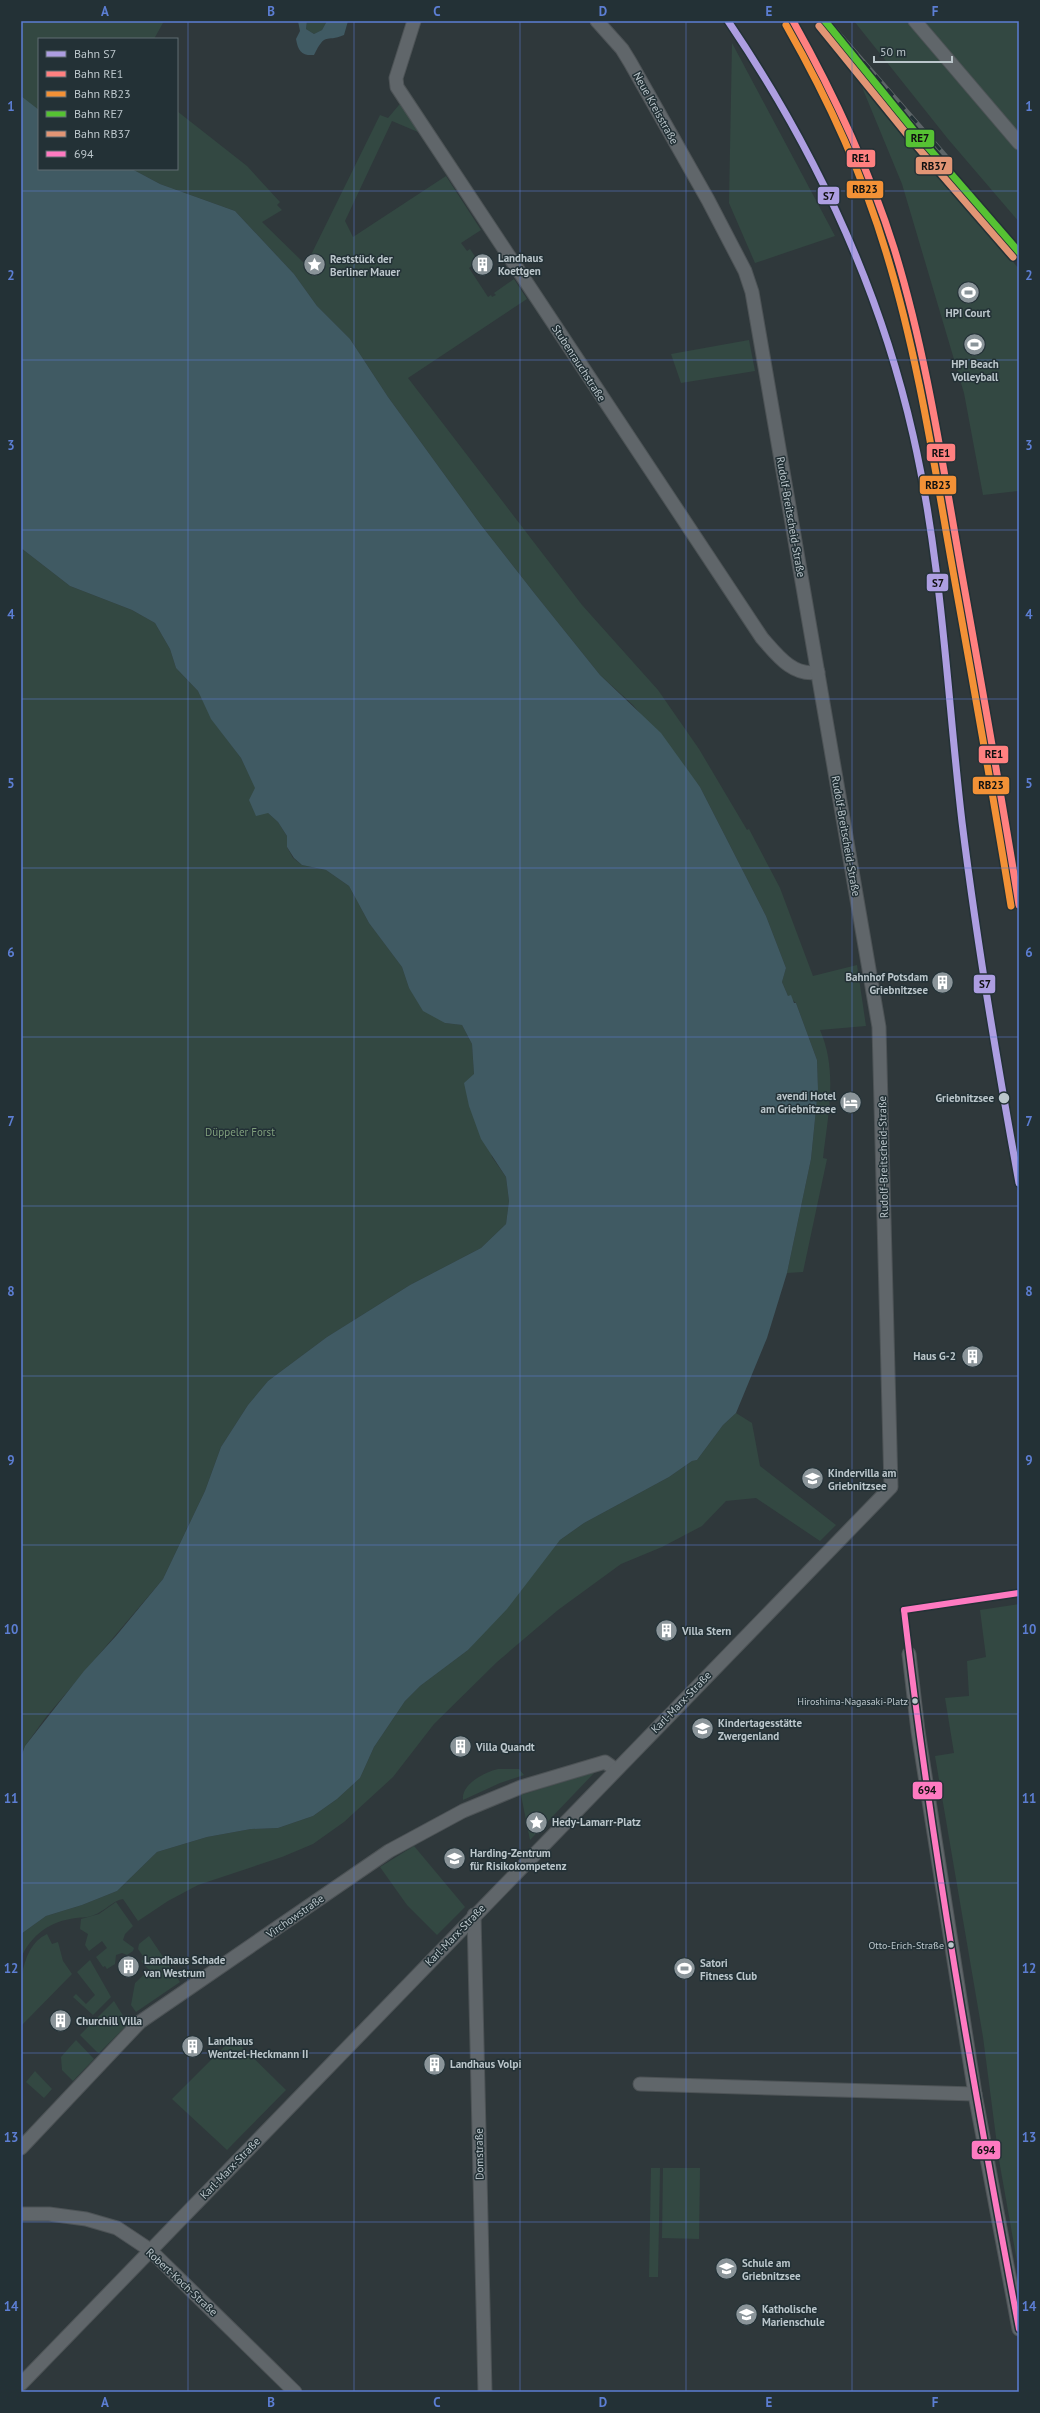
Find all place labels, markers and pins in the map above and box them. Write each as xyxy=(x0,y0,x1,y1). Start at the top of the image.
building icon: Landhaus Koettgen xyxy=(470,251,496,277)
place label: Landhaus Koettgen xyxy=(498,251,543,278)
place icon: Reststück der Berliner Mauer xyxy=(301,252,327,278)
place label: Reststück der Berliner Mauer xyxy=(330,252,400,279)
sports icon: HPI Court xyxy=(955,280,981,306)
place label: HPI Court xyxy=(946,306,991,320)
sports icon: HPI Beach Volleyball xyxy=(962,331,988,357)
place label: HPI Beach Volleyball xyxy=(951,357,999,384)
place label: Bahnhof Potsdam Griebnitzsee xyxy=(845,970,928,997)
building icon: Bahnhof Potsdam Griebnitzsee xyxy=(930,970,956,996)
place label: avendi Hotel am Griebnitzsee xyxy=(760,1089,837,1116)
hotel icon: avendi Hotel am Griebnitzsee xyxy=(838,1089,864,1115)
place label: Griebnitzsee xyxy=(935,1091,994,1105)
marker: Griebnitzsee xyxy=(997,1091,1011,1105)
building icon: Haus G-2 xyxy=(959,1343,985,1369)
place label: Haus G-2 xyxy=(913,1349,956,1363)
school or university icon: Kindervilla am Griebnitzsee xyxy=(799,1466,825,1492)
place label: Kindervilla am Griebnitzsee xyxy=(828,1466,897,1493)
building icon: Villa Stern xyxy=(653,1618,679,1644)
place label: Villa Stern xyxy=(681,1624,731,1638)
place label: Hiroshima-Nagasaki-Platz xyxy=(797,1695,908,1708)
marker: Hiroshima-Nagasaki-Platz xyxy=(910,1696,920,1706)
school or university icon: Kindertagesstätte Zwergenland xyxy=(689,1716,715,1742)
place label: Kindertagesstätte Zwergenland xyxy=(718,1716,802,1743)
building icon: Villa Quandt xyxy=(447,1734,473,1760)
place label: Villa Quandt xyxy=(475,1740,535,1754)
place icon: Hedy-Lamarr-Platz xyxy=(524,1809,550,1835)
place label: Hedy-Lamarr-Platz xyxy=(552,1815,641,1829)
school or university icon: Harding-Zentrum für Risikokompetenz xyxy=(442,1846,468,1872)
place label: Harding-Zentrum für Risikokompetenz xyxy=(470,1846,566,1873)
place label: Otto-Erich-Straße xyxy=(868,1939,944,1952)
marker: Otto-Erich-Straße xyxy=(946,1940,956,1950)
building icon: Landhaus Schade van Westrum xyxy=(115,1953,141,1979)
place label: Landhaus Schade van Westrum xyxy=(143,1953,226,1980)
sports icon: Satori Fitness Club xyxy=(671,1956,697,1982)
place label: Satori Fitness Club xyxy=(700,1956,757,1983)
building icon: Churchill Villa xyxy=(47,2008,73,2034)
place label: Churchill Villa xyxy=(76,2014,142,2028)
building icon: Landhaus Wentzel-Heckmann II xyxy=(179,2034,205,2060)
place label: Landhaus Wentzel-Heckmann II xyxy=(208,2034,308,2061)
building icon: Landhaus Volpi xyxy=(422,2051,448,2077)
place label: Landhaus Volpi xyxy=(450,2057,521,2071)
school or university icon: Schule am Griebnitzsee xyxy=(714,2256,740,2282)
place label: Schule am Griebnitzsee xyxy=(742,2256,801,2283)
school or university icon: Katholische Marienschule xyxy=(734,2302,760,2328)
place label: Katholische Marienschule xyxy=(762,2302,825,2329)

